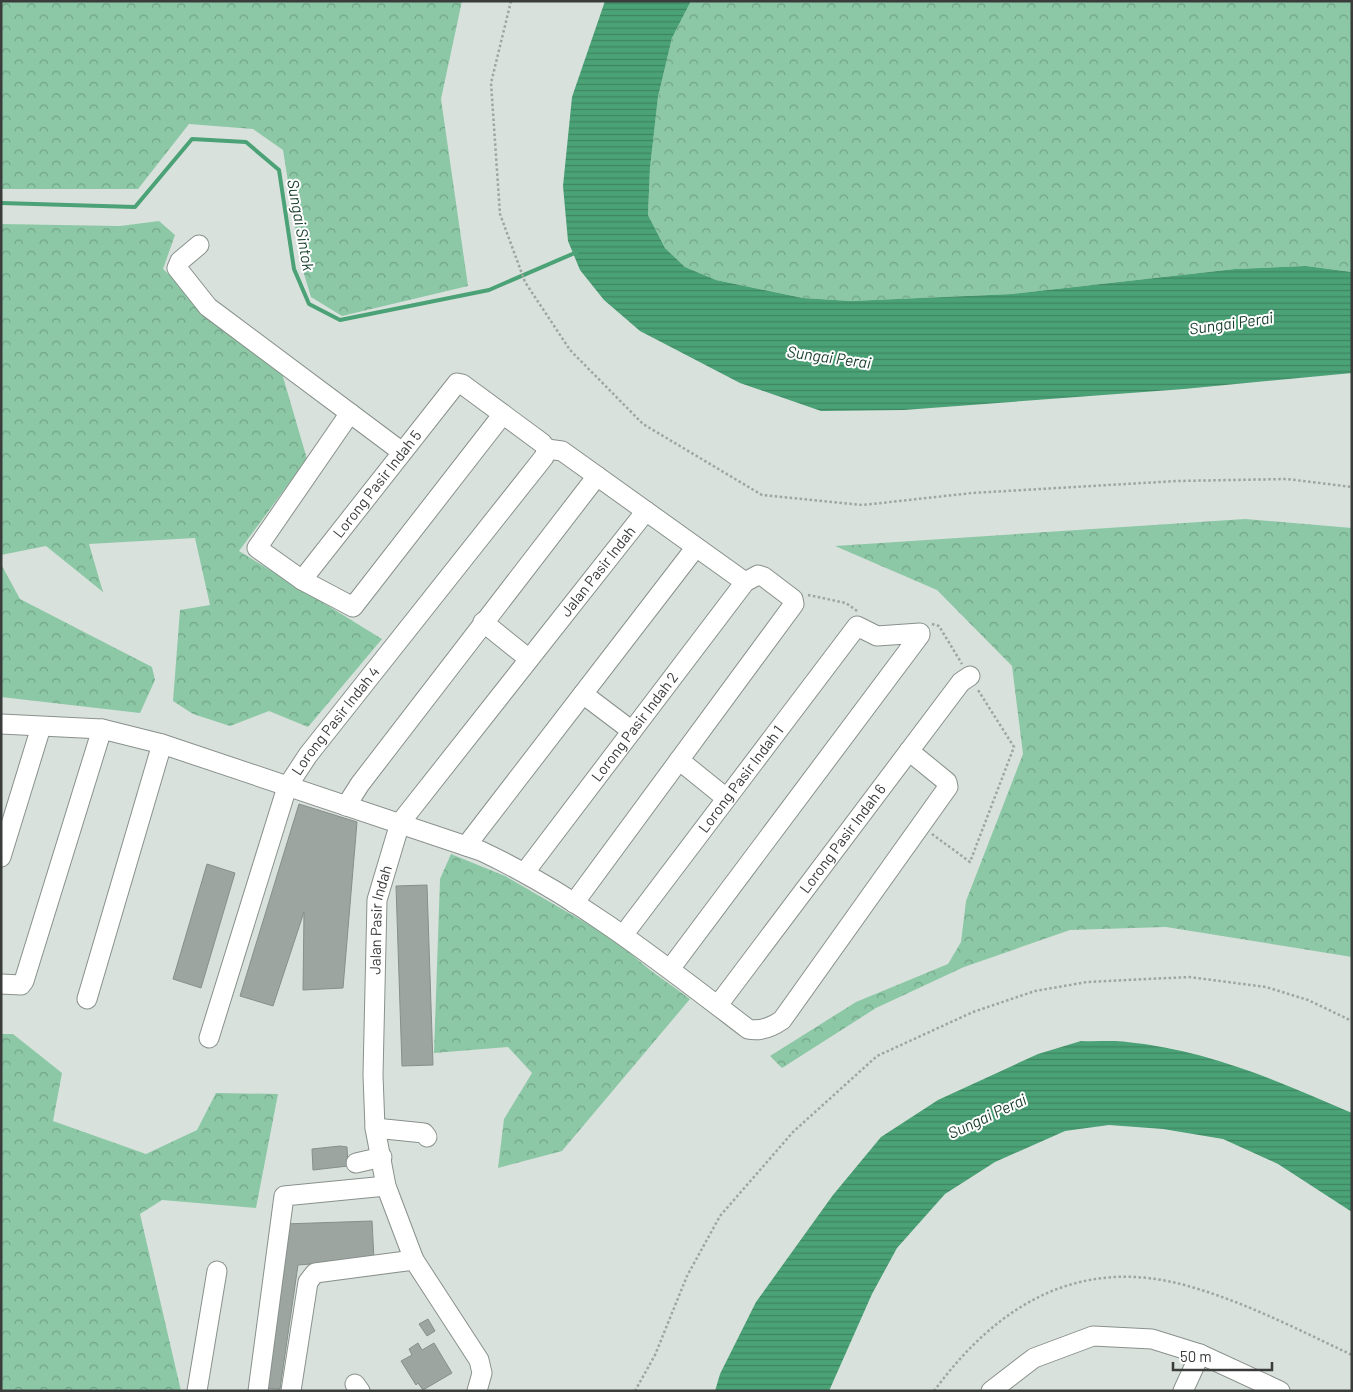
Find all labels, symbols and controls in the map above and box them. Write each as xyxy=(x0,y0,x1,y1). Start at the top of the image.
water label: Sungai Sintok xyxy=(284,178,319,272)
water label: Sungai Perai xyxy=(1188,307,1274,338)
water label: Sungai Perai xyxy=(786,341,872,372)
street label: Lorong Pasir Indah 5 xyxy=(329,426,425,541)
street label: Jalan Pasir Indah xyxy=(556,522,639,620)
street label: Lorong Pasir Indah 4 xyxy=(287,662,383,778)
street label: Lorong Pasir Indah 2 xyxy=(587,668,681,785)
street label: Lorong Pasir Indah 1 xyxy=(694,722,787,836)
street label: Lorong Pasir Indah 6 xyxy=(795,780,889,896)
street label: Jalan Pasir Indah xyxy=(365,863,395,975)
water label: Sungai Perai xyxy=(944,1089,1029,1142)
scale bar xyxy=(1173,1340,1272,1372)
text: 50 m xyxy=(1180,1347,1212,1365)

